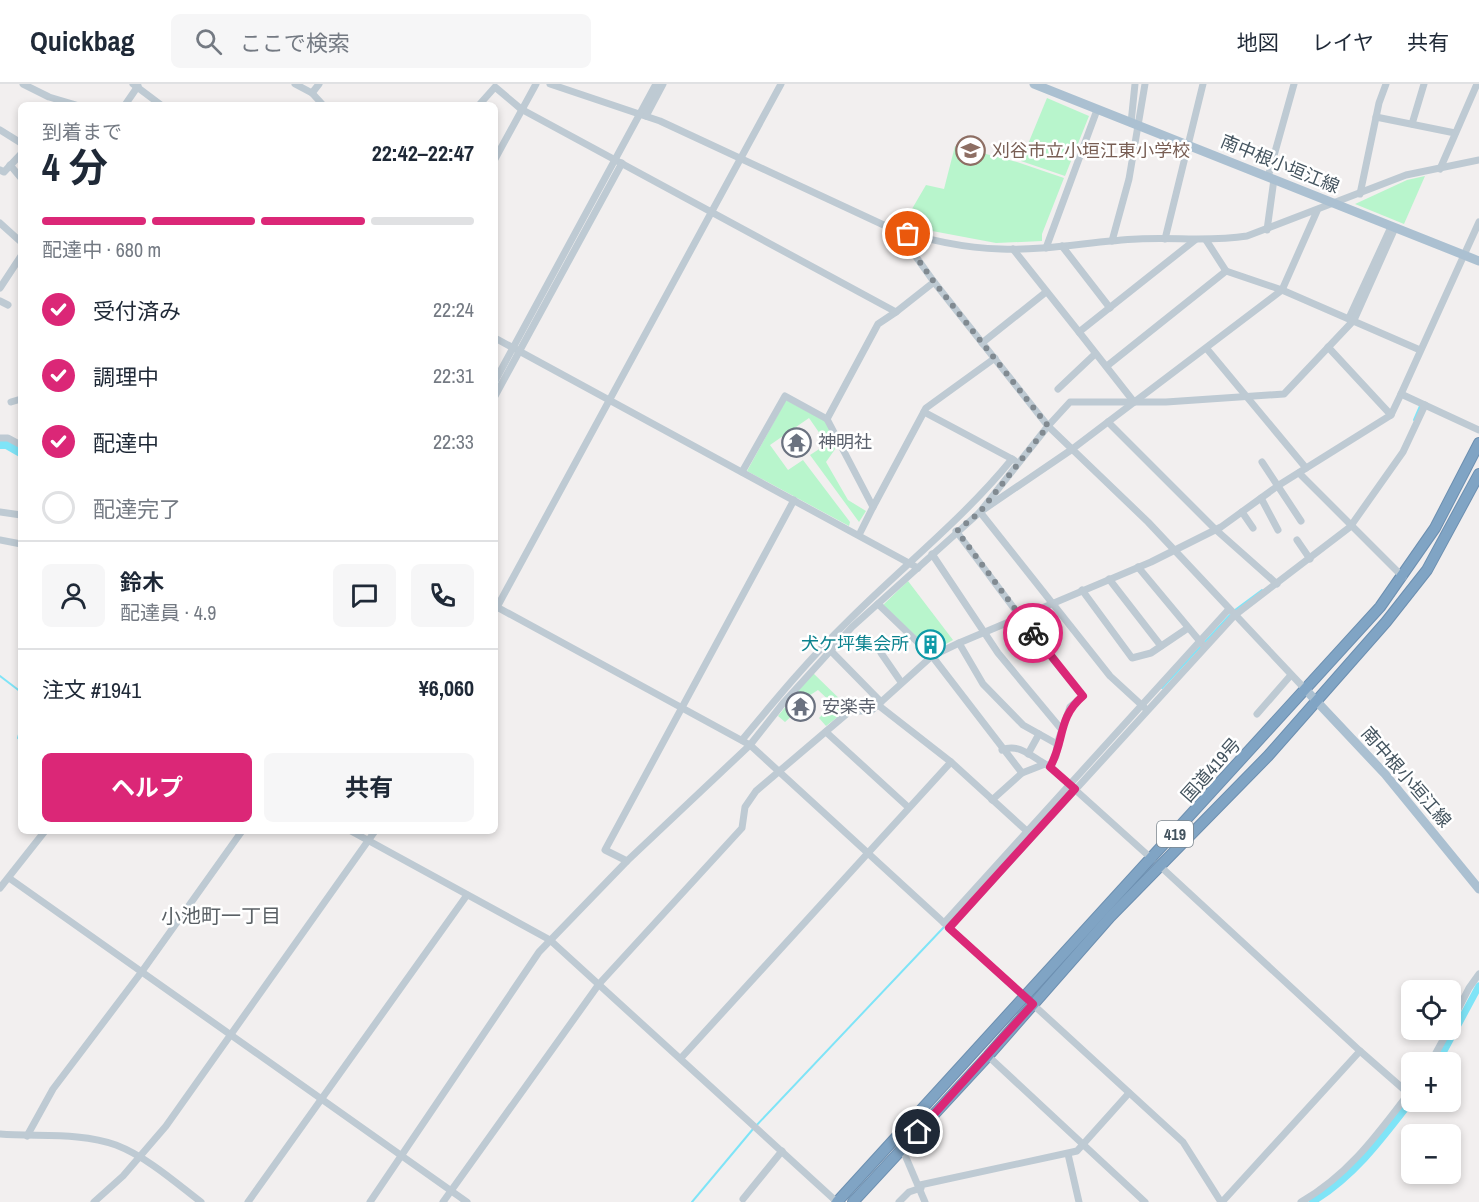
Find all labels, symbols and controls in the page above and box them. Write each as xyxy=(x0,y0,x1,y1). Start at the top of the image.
search box xyxy=(171,14,591,68)
text: Quickbag xyxy=(30,22,135,60)
icon: search xyxy=(192,25,225,58)
text: ここで検索 xyxy=(240,28,350,58)
text: 地図 xyxy=(1237,28,1279,57)
text: レイヤ xyxy=(1312,28,1374,57)
text: 共有 xyxy=(1407,28,1449,57)
text: 到着まで xyxy=(42,118,122,145)
street label: 南中根小垣江線 xyxy=(1217,128,1343,199)
school or university icon: 刈谷市立小垣江東小学校 xyxy=(955,135,987,167)
text: 22:42–22:47 xyxy=(372,138,474,168)
place label: 刈谷市立小垣江東小学校 xyxy=(992,138,1190,163)
text: 4 分 xyxy=(42,141,108,193)
pin xyxy=(882,208,933,259)
icon: bag xyxy=(891,217,924,250)
text: 配達中 · 680 m xyxy=(42,236,161,263)
icon: check xyxy=(42,293,75,326)
text: 受付済み xyxy=(93,296,181,326)
text: 22:24 xyxy=(433,296,474,323)
icon: check xyxy=(42,359,75,392)
text: 調理中 xyxy=(93,362,159,392)
text: 22:31 xyxy=(433,362,474,389)
icon: check xyxy=(42,425,75,458)
temple icon: 神明社 xyxy=(781,426,813,458)
text: 配達中 xyxy=(93,428,159,458)
text: 22:33 xyxy=(433,428,474,455)
place label: 神明社 xyxy=(818,429,872,454)
text: 配達完了 xyxy=(93,494,181,524)
button: person xyxy=(42,564,105,627)
button: chat xyxy=(333,564,396,627)
button: phone xyxy=(411,564,474,627)
text: 鈴木 xyxy=(120,567,164,597)
text: 配達員 · 4.9 xyxy=(120,599,216,626)
courier xyxy=(1003,603,1063,663)
icon: bike xyxy=(1017,617,1050,650)
building icon: 犬ケ坪集会所 xyxy=(914,628,946,660)
place label: 犬ケ坪集会所 xyxy=(801,631,909,656)
text: ¥6,060 xyxy=(419,673,474,703)
text: 注文 #1941 xyxy=(42,675,141,705)
temple icon: 安楽寺 xyxy=(785,691,817,723)
place label: 安楽寺 xyxy=(822,694,876,719)
street label: 南中根小垣江線 xyxy=(1356,721,1457,832)
street label: 国道419号 xyxy=(1175,732,1246,807)
button: ヘルプ xyxy=(42,753,252,822)
button: 共有 xyxy=(264,753,474,822)
road number: 419 xyxy=(1157,821,1193,847)
district label: 小池町一丁目 xyxy=(161,902,281,929)
map controls xyxy=(1401,980,1461,1184)
button: locate xyxy=(1401,980,1461,1040)
button: + xyxy=(1401,1052,1461,1112)
pin xyxy=(892,1106,943,1157)
icon: home xyxy=(901,1115,934,1148)
button: − xyxy=(1401,1124,1461,1184)

